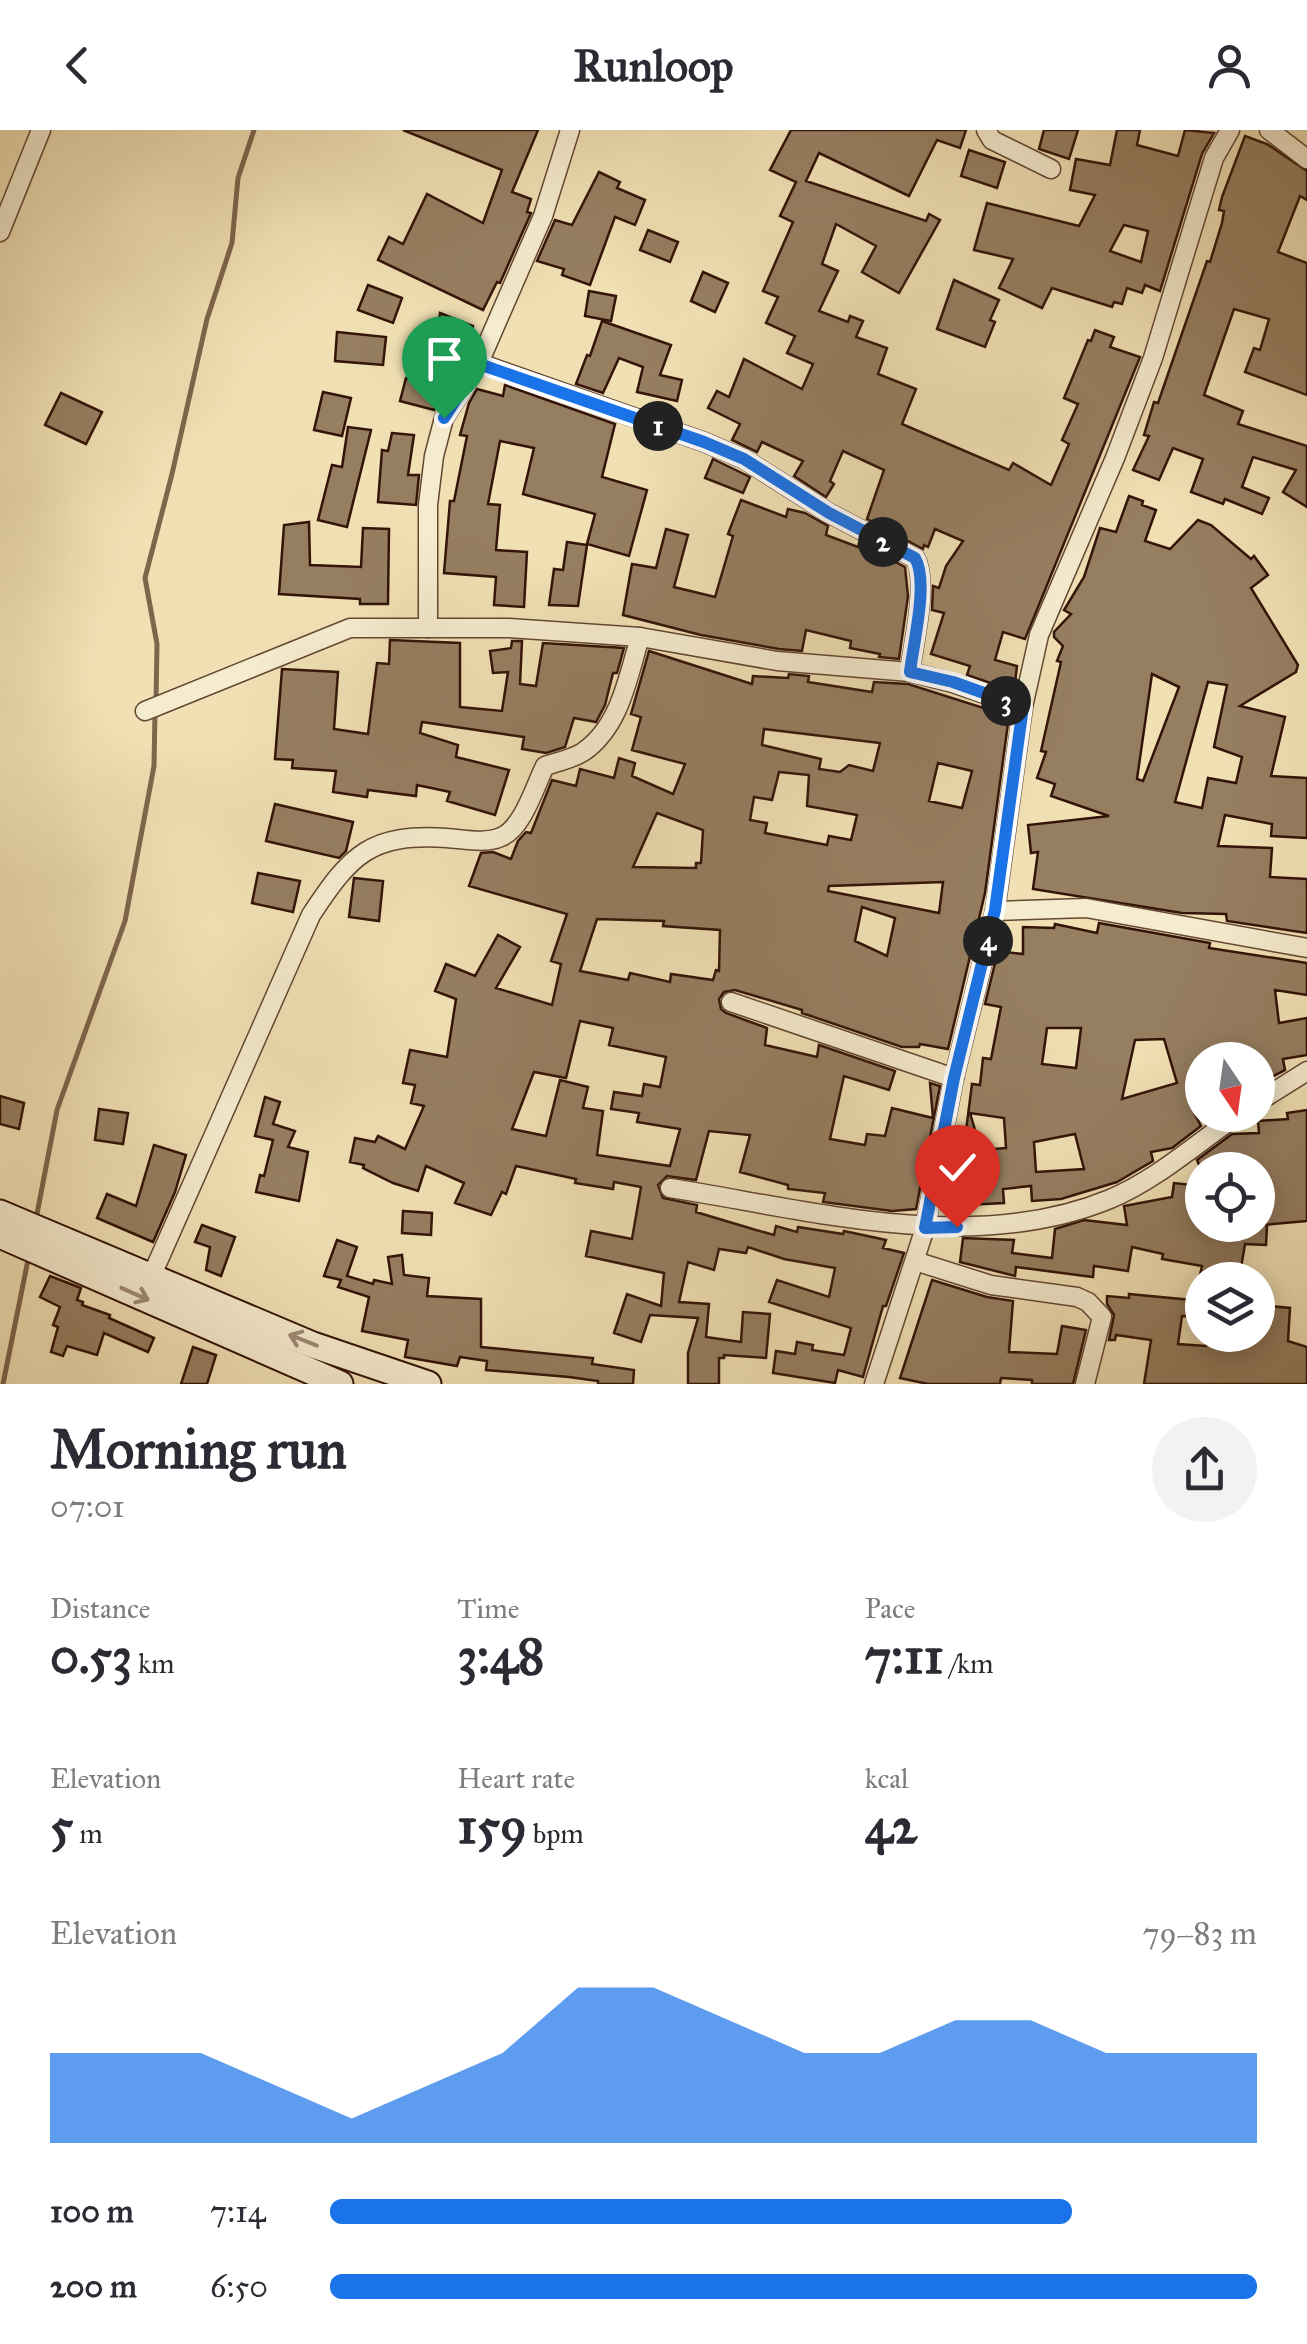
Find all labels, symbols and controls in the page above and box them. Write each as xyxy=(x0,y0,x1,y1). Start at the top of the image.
icon: back xyxy=(50,38,105,93)
text: Runloop xyxy=(573,38,734,93)
icon: person xyxy=(1202,38,1257,93)
pin xyxy=(402,316,487,419)
icon: arrive xyxy=(417,331,472,386)
pin: 1 xyxy=(633,401,683,451)
text: 1 xyxy=(652,408,664,443)
pin: 2 xyxy=(858,517,908,567)
text: 2 xyxy=(876,524,890,559)
pin: 3 xyxy=(981,676,1031,726)
text: 3 xyxy=(1000,683,1012,718)
pin: 4 xyxy=(963,916,1013,966)
text: 4 xyxy=(980,923,996,958)
north arrow xyxy=(1185,1042,1275,1132)
map controls xyxy=(1185,1042,1275,1352)
pin xyxy=(915,1125,1000,1228)
icon: check xyxy=(930,1140,985,1195)
button: locate xyxy=(1185,1152,1275,1242)
button: layers xyxy=(1185,1262,1275,1352)
one-way arrow xyxy=(119,1286,150,1304)
one-way arrow xyxy=(288,1330,319,1348)
text: Morning run xyxy=(50,1416,347,1483)
button: share xyxy=(1152,1417,1257,1522)
text: 07:01 xyxy=(50,1487,125,1526)
text: Distance xyxy=(50,1591,150,1626)
text: Time xyxy=(457,1591,519,1626)
text: Pace xyxy=(865,1591,915,1626)
text: 0.53 xyxy=(50,1626,132,1687)
text: 3:48 xyxy=(457,1626,544,1687)
text: 7:11 xyxy=(865,1626,943,1687)
text: km xyxy=(132,1646,175,1681)
text: /km xyxy=(943,1646,994,1681)
text: Elevation xyxy=(50,1761,161,1796)
text: Heart rate xyxy=(457,1761,575,1796)
text: kcal xyxy=(865,1761,909,1796)
text: 5 xyxy=(50,1796,73,1857)
text: 159 xyxy=(457,1796,527,1857)
text: 42 xyxy=(865,1796,917,1857)
text: m xyxy=(73,1816,103,1851)
text: bpm xyxy=(527,1816,584,1851)
text: Elevation xyxy=(50,1914,177,1953)
text: 79–83 m xyxy=(1142,1914,1257,1953)
text: 100 m xyxy=(50,2192,134,2231)
text: 7:14 xyxy=(210,2192,266,2231)
text: 200 m xyxy=(50,2267,137,2306)
text: 6:50 xyxy=(210,2267,268,2306)

